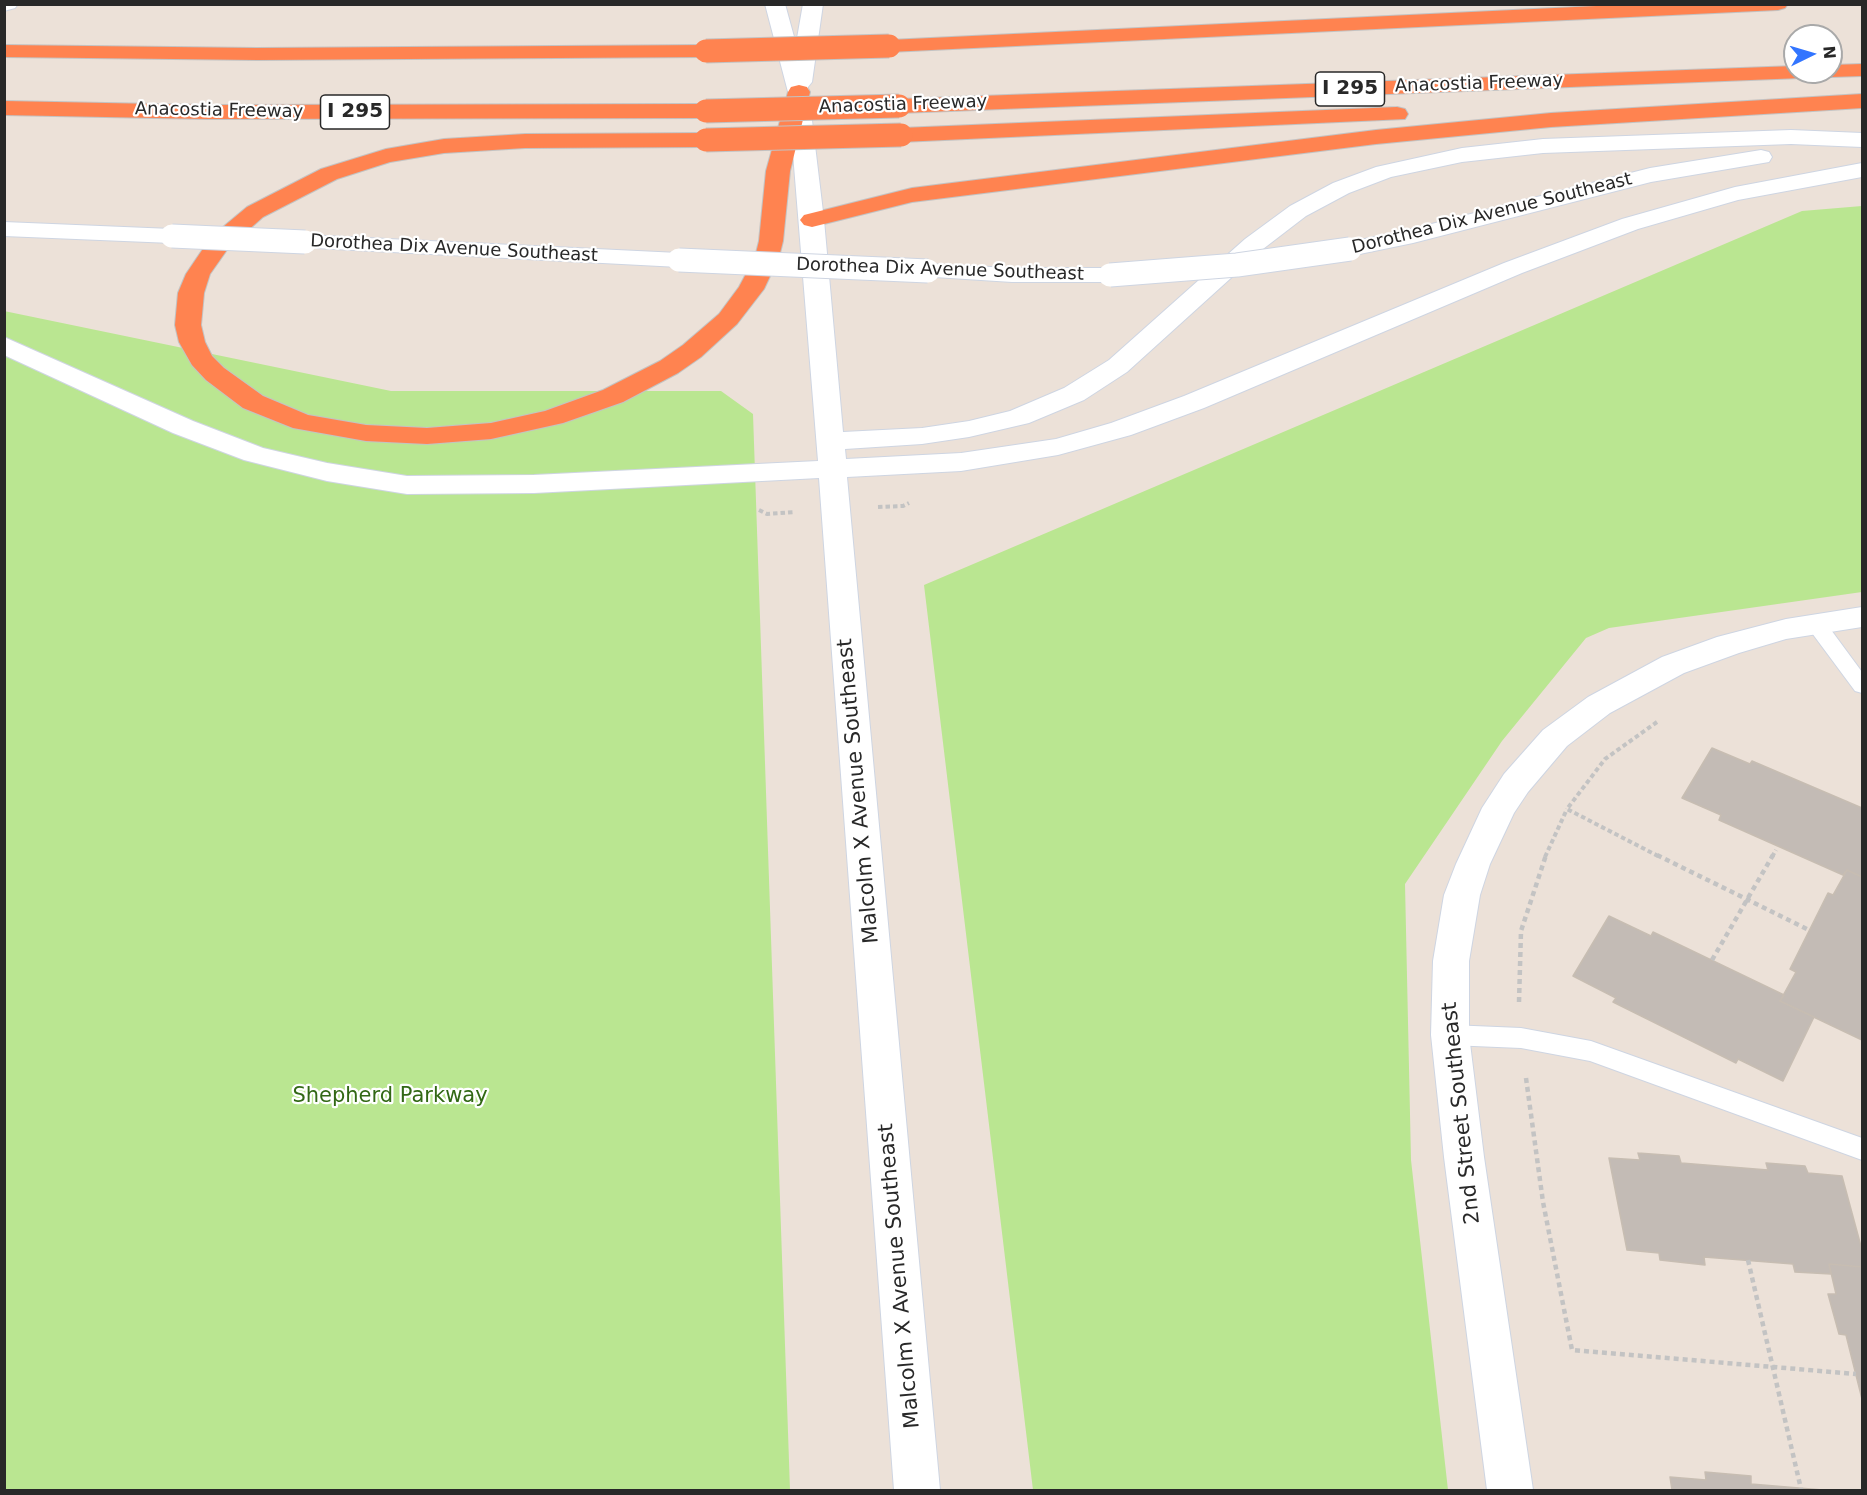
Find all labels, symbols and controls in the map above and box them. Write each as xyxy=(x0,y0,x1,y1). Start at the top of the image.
north arrow xyxy=(1783,24,1843,84)
text: N xyxy=(1819,45,1839,60)
street label: Anacostia Freeway xyxy=(1394,70,1564,98)
road number: I 295 xyxy=(1316,72,1384,106)
street label: Anacostia Freeway xyxy=(818,91,988,119)
road number: I 295 xyxy=(320,95,389,129)
street label: Anacostia Freeway xyxy=(135,99,303,123)
street label: Dorothea Dix Avenue Southeast xyxy=(1350,169,1634,259)
street label: Dorothea Dix Avenue Southeast xyxy=(310,231,598,267)
street label: Dorothea Dix Avenue Southeast xyxy=(796,254,1084,286)
street label: Malcolm X Avenue Southeast xyxy=(833,638,885,944)
street label: 2nd Street Southeast xyxy=(1438,1001,1486,1225)
park label: Shepherd Parkway xyxy=(292,1084,488,1110)
street label: Malcolm X Avenue Southeast xyxy=(874,1123,926,1429)

